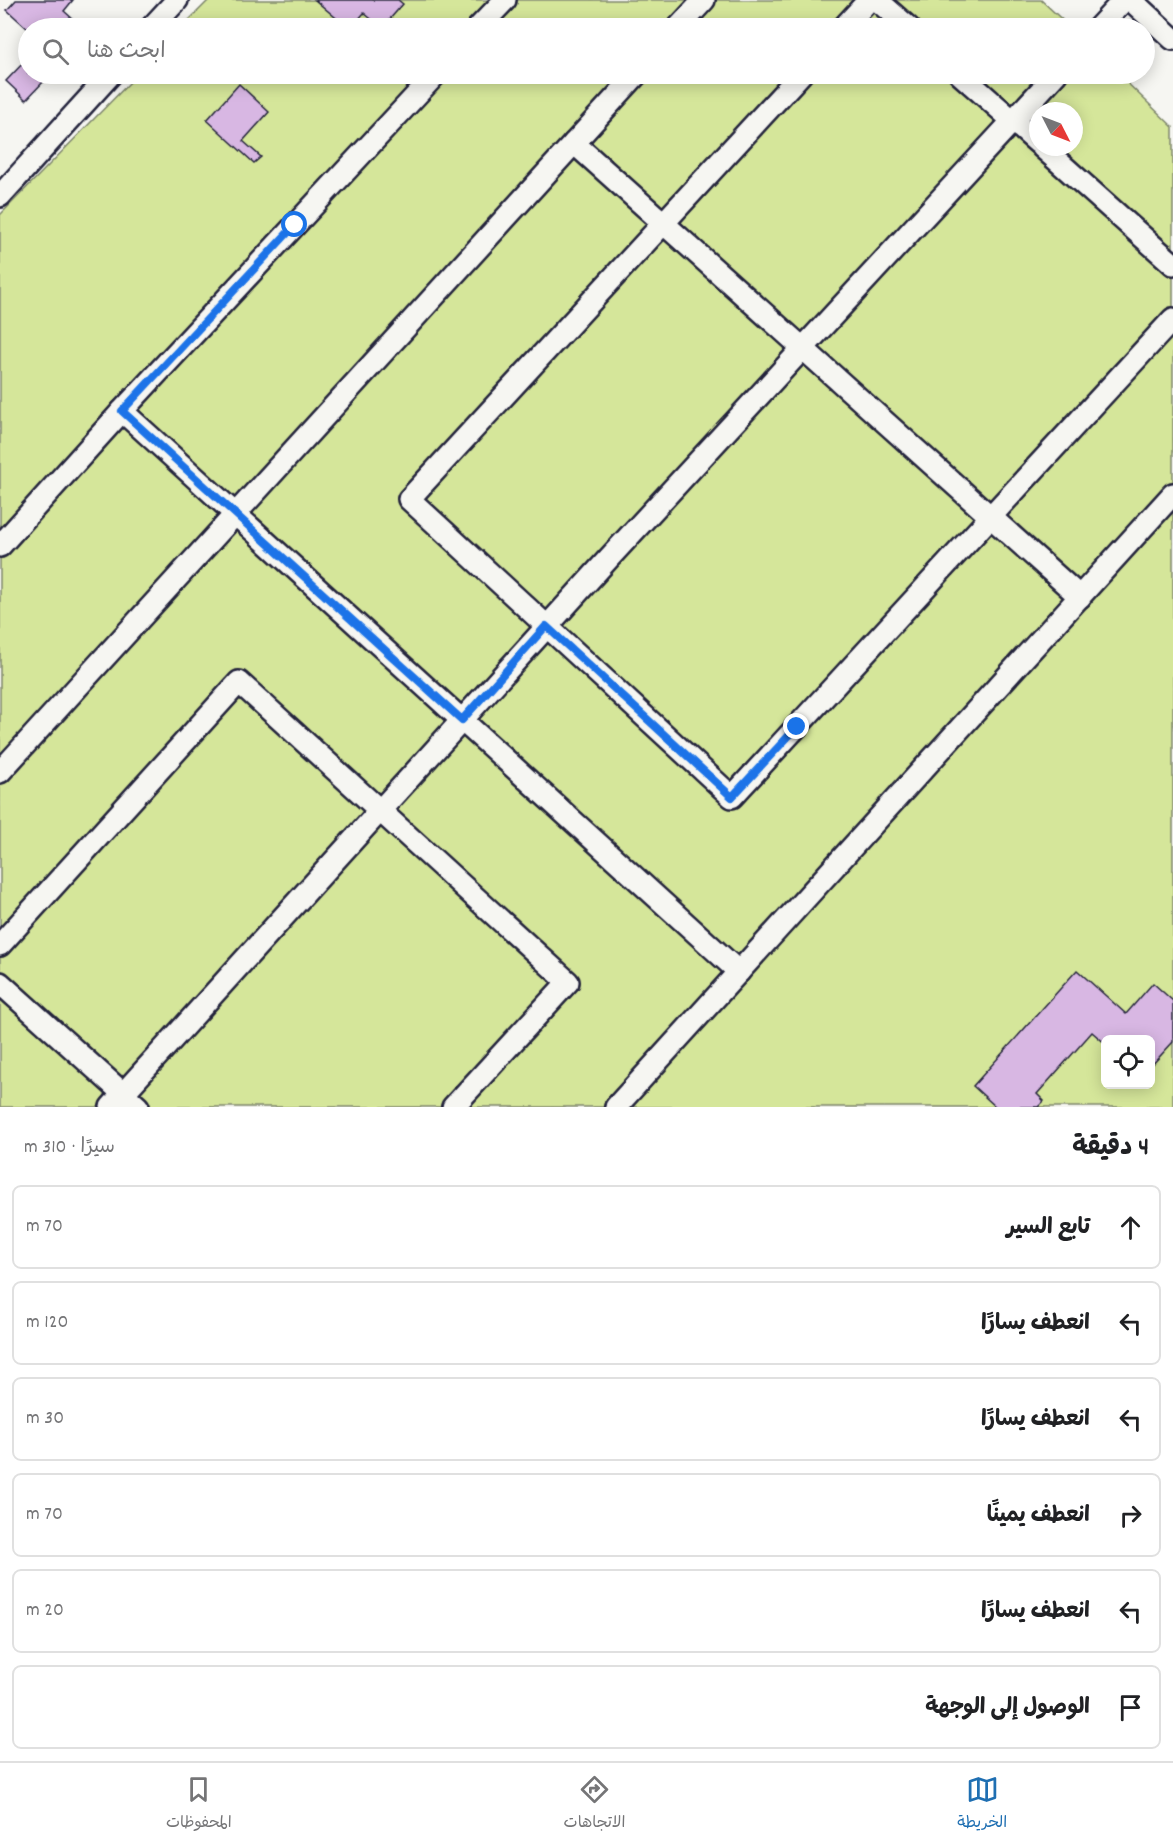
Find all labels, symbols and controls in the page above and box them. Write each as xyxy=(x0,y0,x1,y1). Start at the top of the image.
search box xyxy=(18,18,1155,84)
icon: search xyxy=(39,35,72,68)
text: ابحث هنا xyxy=(87,37,166,68)
north arrow xyxy=(1029,102,1083,156)
route start xyxy=(281,211,307,237)
route end xyxy=(783,713,809,739)
map controls xyxy=(1101,1035,1155,1089)
button: locate xyxy=(1101,1035,1155,1089)
text: 4 دقيقة xyxy=(1072,1130,1149,1167)
text: سيرًا · 310 m xyxy=(24,1134,115,1162)
icon: ahead xyxy=(1114,1211,1147,1244)
text: 70 m xyxy=(26,1213,63,1241)
text: تابع السير xyxy=(1007,1213,1090,1244)
icon: left xyxy=(1114,1307,1147,1340)
text: 120 m xyxy=(26,1309,68,1337)
text: انعطف يسارًا xyxy=(981,1309,1090,1340)
icon: left xyxy=(1114,1403,1147,1436)
text: 30 m xyxy=(26,1405,64,1433)
text: انعطف يسارًا xyxy=(981,1405,1090,1436)
icon: right xyxy=(1114,1499,1147,1532)
text: 70 m xyxy=(26,1501,63,1529)
text: انعطف يمينًا xyxy=(987,1501,1090,1532)
icon: left xyxy=(1114,1595,1147,1628)
text: 20 m xyxy=(26,1597,64,1625)
text: انعطف يسارًا xyxy=(981,1597,1090,1628)
icon: arrive xyxy=(1114,1691,1147,1724)
text: الوصول إلى الوجهة xyxy=(925,1693,1090,1724)
tab: المحفوظات xyxy=(166,1773,232,1836)
tab: الاتجاهات xyxy=(564,1773,625,1836)
tab: الخريطة xyxy=(957,1773,1007,1836)

